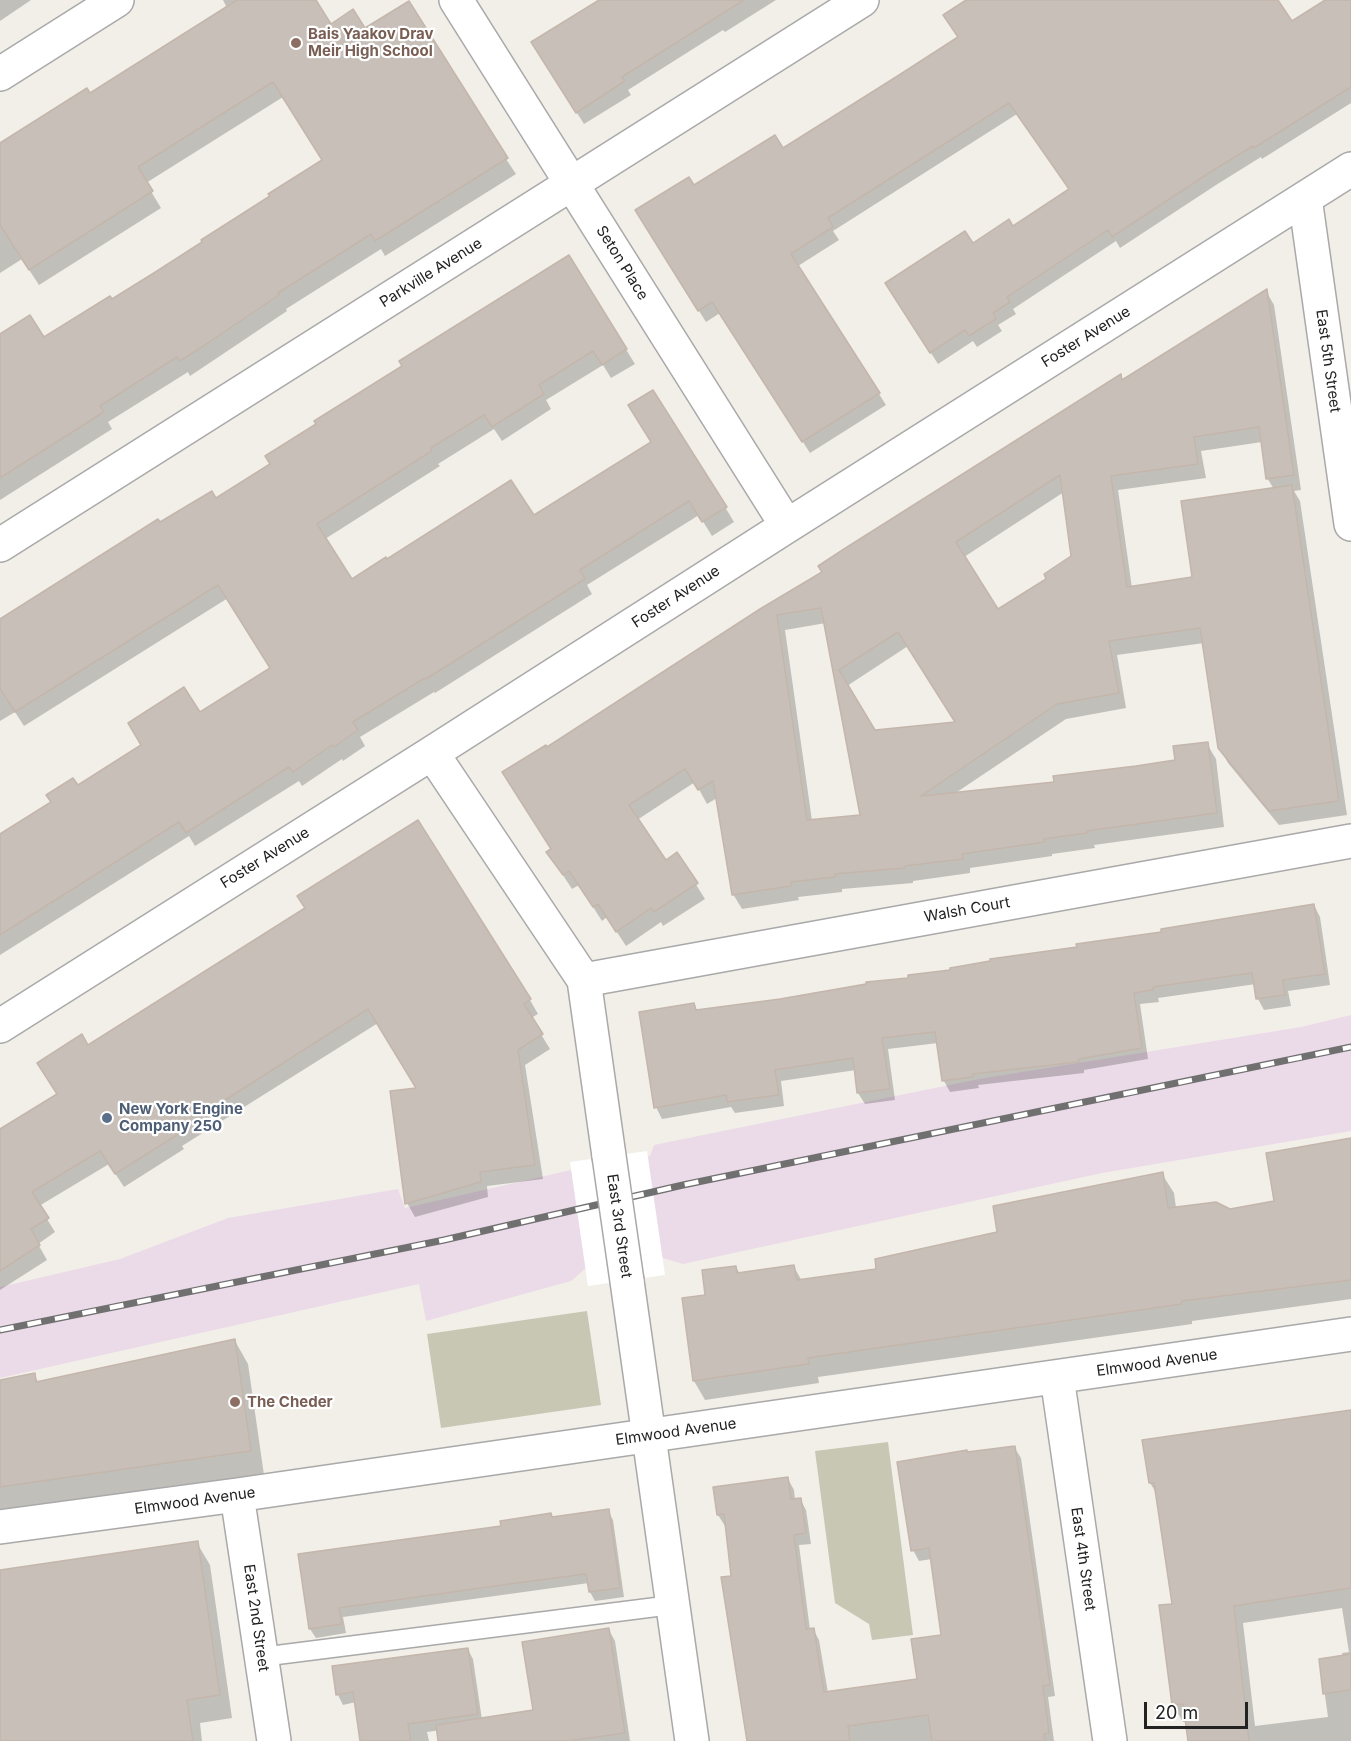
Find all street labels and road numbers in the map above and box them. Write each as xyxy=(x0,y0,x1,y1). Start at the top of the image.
street label: Seton Place xyxy=(592,223,652,303)
street label: Parkville Avenue xyxy=(377,234,485,312)
street label: Foster Avenue xyxy=(1038,303,1134,371)
street label: East 5th Street xyxy=(1312,308,1344,414)
street label: Foster Avenue xyxy=(629,562,723,632)
street label: Foster Avenue xyxy=(217,824,313,892)
street label: Walsh Court xyxy=(923,894,1011,926)
street label: East 3rd Street xyxy=(603,1173,635,1279)
street label: Elmwood Avenue xyxy=(1095,1346,1219,1380)
street label: Elmwood Avenue xyxy=(614,1415,738,1449)
street label: Elmwood Avenue xyxy=(133,1484,257,1518)
street label: East 4th Street xyxy=(1067,1506,1099,1612)
street label: East 2nd Street xyxy=(240,1563,272,1673)

